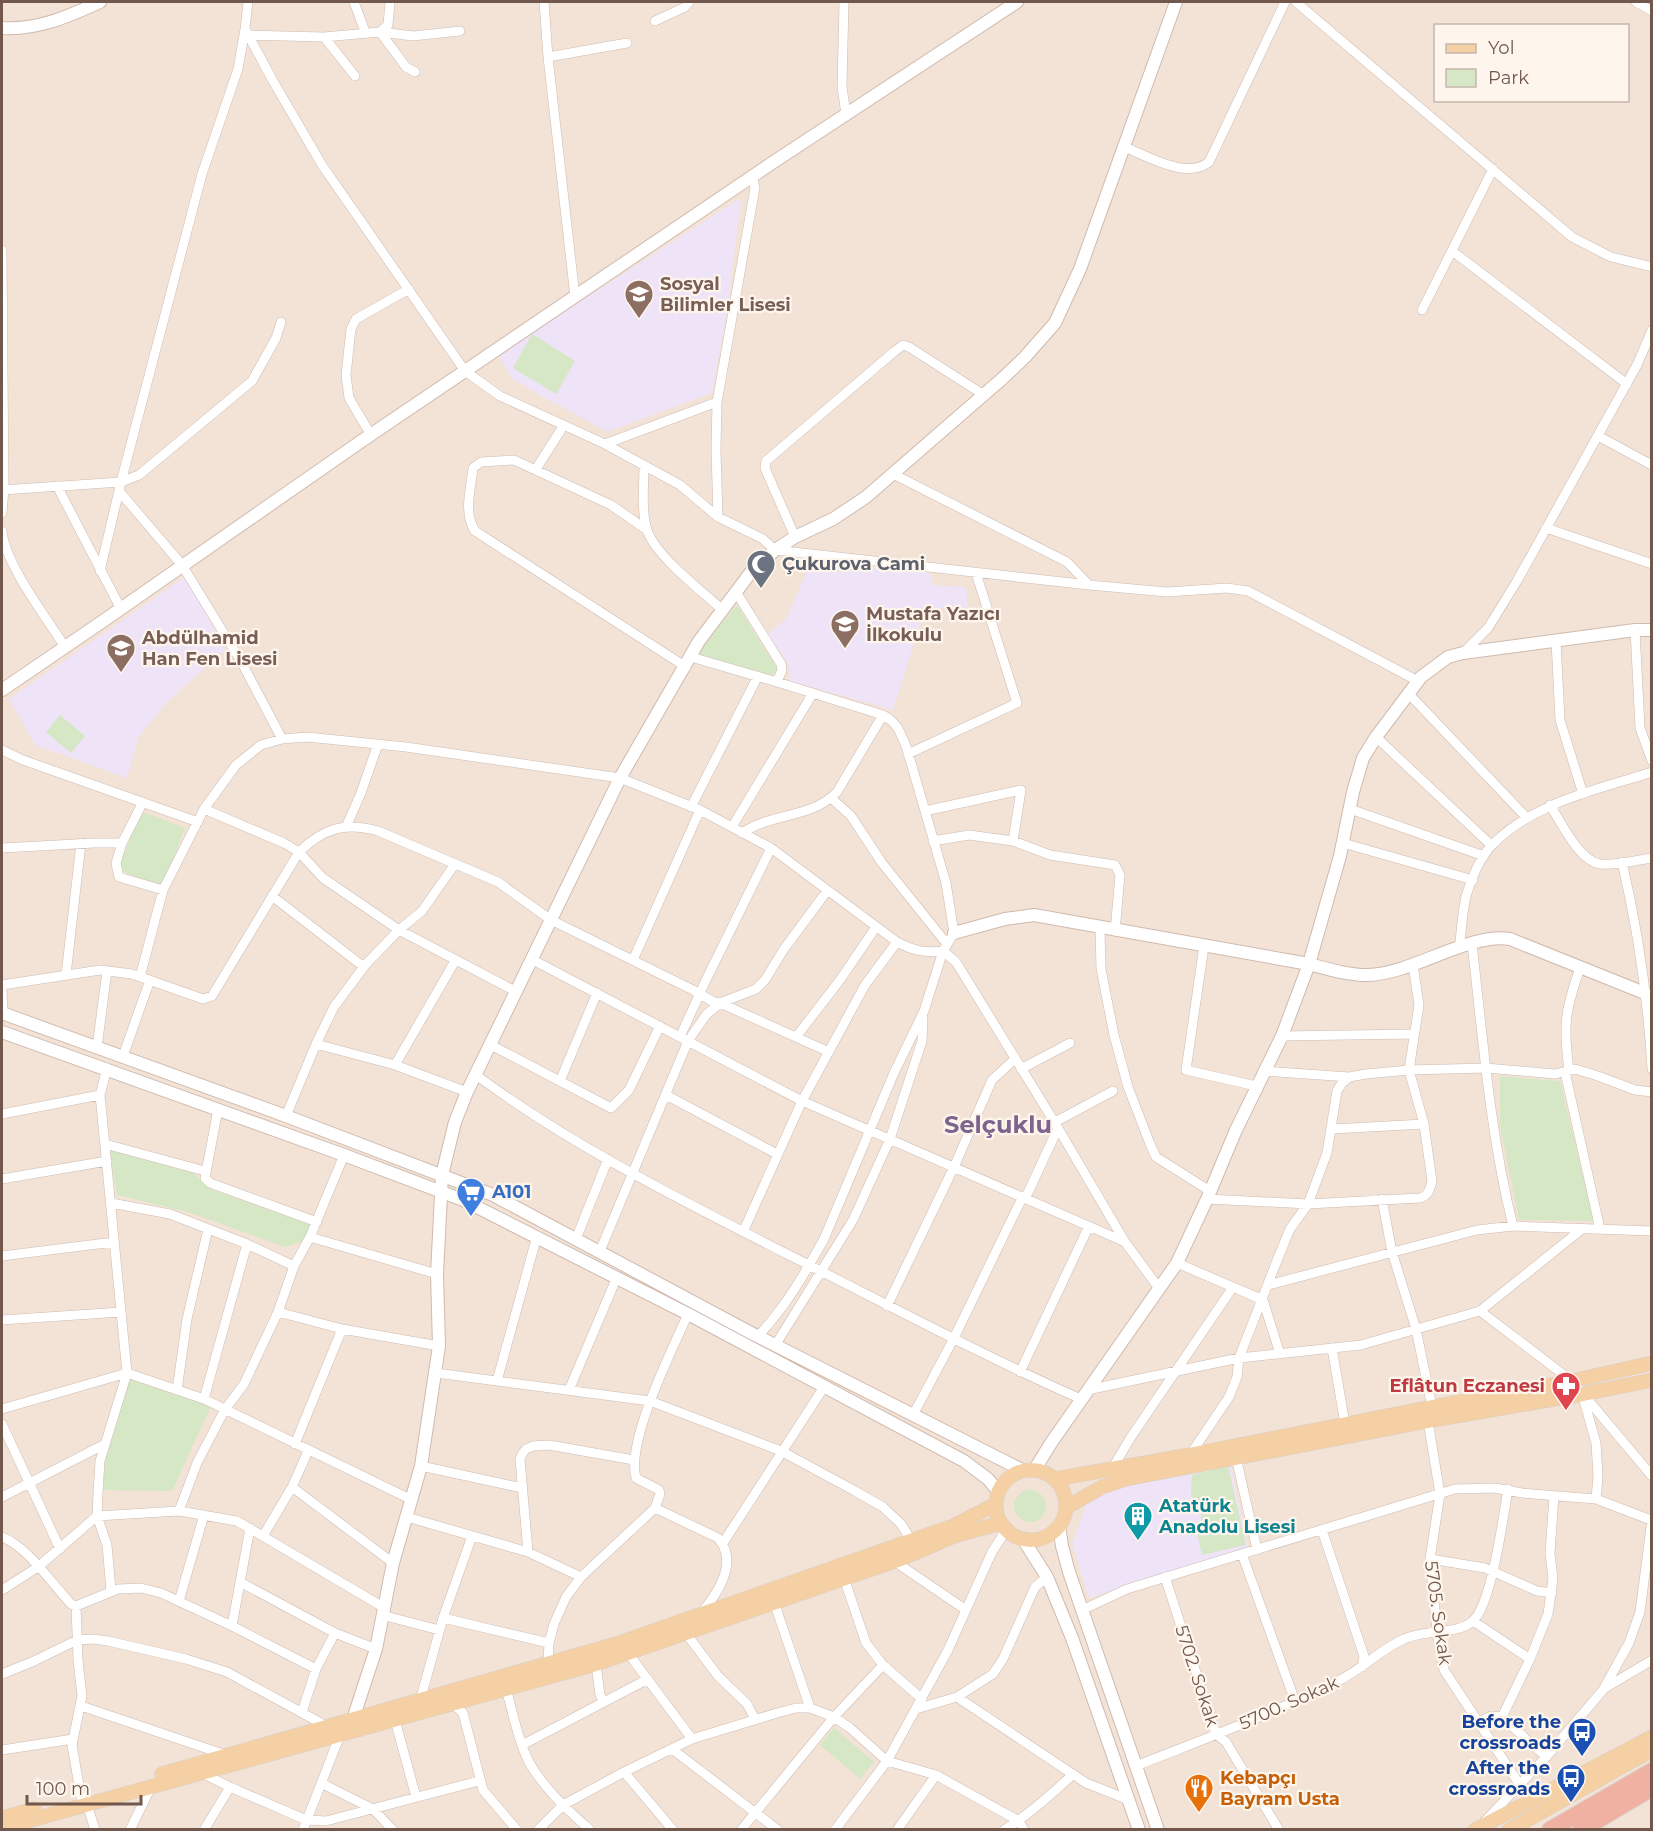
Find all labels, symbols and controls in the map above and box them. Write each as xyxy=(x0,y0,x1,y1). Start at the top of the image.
legend xyxy=(1434,24,1629,102)
text: Yol xyxy=(1488,37,1514,59)
text: Park xyxy=(1488,67,1529,89)
place label: Sosyal Bilimler Lisesi xyxy=(660,273,791,316)
school or university icon: Sosyal Bilimler Lisesi xyxy=(623,278,655,320)
mosque icon: Çukurova Cami xyxy=(745,548,777,590)
place label: Çukurova Cami xyxy=(782,553,925,575)
place label: Mustafa Yazıcı İlkokulu xyxy=(866,603,1000,646)
school or university icon: Mustafa Yazıcı İlkokulu xyxy=(829,608,861,650)
place label: Abdülhamid Han Fen Lisesi xyxy=(141,627,278,670)
school or university icon: Abdülhamid Han Fen Lisesi xyxy=(105,632,137,674)
district label: Selçuklu xyxy=(944,1110,1052,1139)
supermarket icon: A101 xyxy=(455,1176,487,1218)
place label: A101 xyxy=(491,1181,531,1203)
pharmacy icon: Eflâtun Eczanesi xyxy=(1550,1370,1582,1412)
place label: Eflâtun Eczanesi xyxy=(1390,1375,1545,1397)
place label: Atatürk Anadolu Lisesi xyxy=(1158,1495,1296,1538)
building icon: Atatürk Anadolu Lisesi xyxy=(1122,1500,1154,1542)
street label: 5705. Sokak xyxy=(1420,1559,1456,1667)
street label: 5702. Sokak xyxy=(1170,1622,1224,1730)
street label: 5700. Sokak xyxy=(1236,1671,1342,1735)
place label: Before the crossroads xyxy=(1459,1711,1561,1754)
bus stop icon: Before the crossroads xyxy=(1566,1716,1598,1758)
place label: After the crossroads xyxy=(1448,1757,1550,1800)
bus stop icon: After the crossroads xyxy=(1555,1762,1587,1804)
place label: Kebapçı Bayram Usta xyxy=(1220,1767,1340,1810)
scale bar xyxy=(27,1768,141,1806)
restaurant icon: Kebapçı Bayram Usta xyxy=(1183,1772,1215,1814)
text: 100 m xyxy=(36,1778,90,1800)

